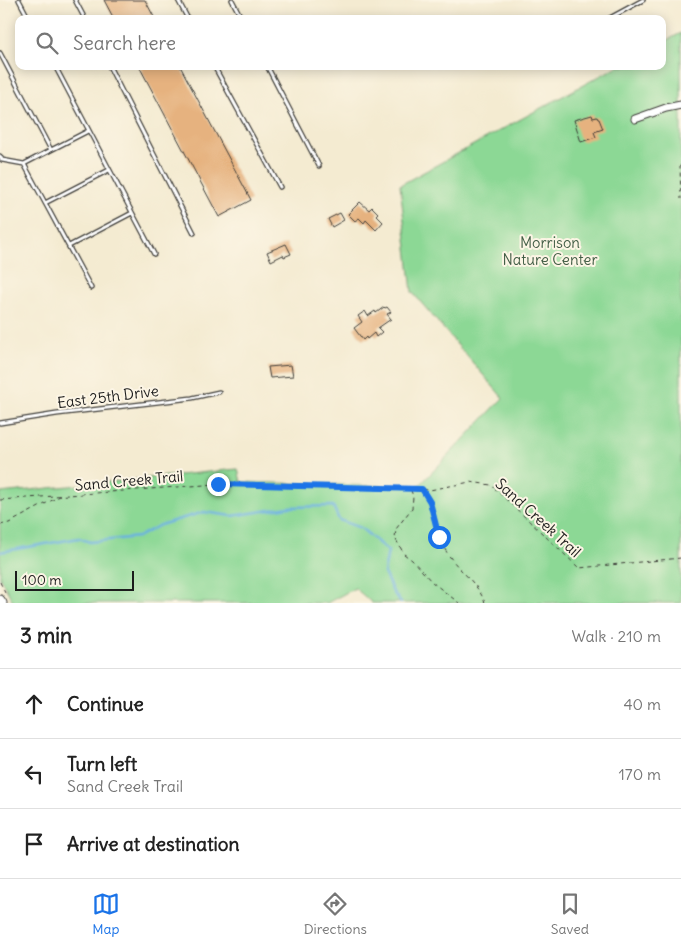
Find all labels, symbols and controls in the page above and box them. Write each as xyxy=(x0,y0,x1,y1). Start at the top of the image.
search box xyxy=(15,15,666,70)
icon: search xyxy=(33,29,61,57)
text: Search here xyxy=(73,31,176,55)
park label: Morrison Nature Center xyxy=(502,233,598,269)
street label: East 25th Drive xyxy=(56,381,160,412)
street label: Sand Creek Trail xyxy=(74,466,184,495)
route end xyxy=(207,473,230,496)
street label: Sand Creek Trail xyxy=(492,474,585,561)
route start xyxy=(428,526,451,549)
scale bar xyxy=(15,568,134,591)
text: 100 m xyxy=(22,571,62,589)
text: 3 min xyxy=(20,622,72,649)
text: Walk · 210 m xyxy=(571,626,661,646)
icon: ahead xyxy=(20,690,48,718)
text: Continue xyxy=(67,692,144,716)
text: 40 m xyxy=(623,694,661,714)
text: Turn left xyxy=(67,752,137,776)
icon: left xyxy=(20,760,48,788)
text: 170 m xyxy=(618,764,661,784)
text: Sand Creek Trail xyxy=(67,776,183,796)
icon: arrive xyxy=(20,830,48,858)
text: Arrive at destination xyxy=(67,832,240,856)
tab: Map xyxy=(92,890,120,938)
tab: Directions xyxy=(304,890,367,938)
tab: Saved xyxy=(551,890,589,938)

